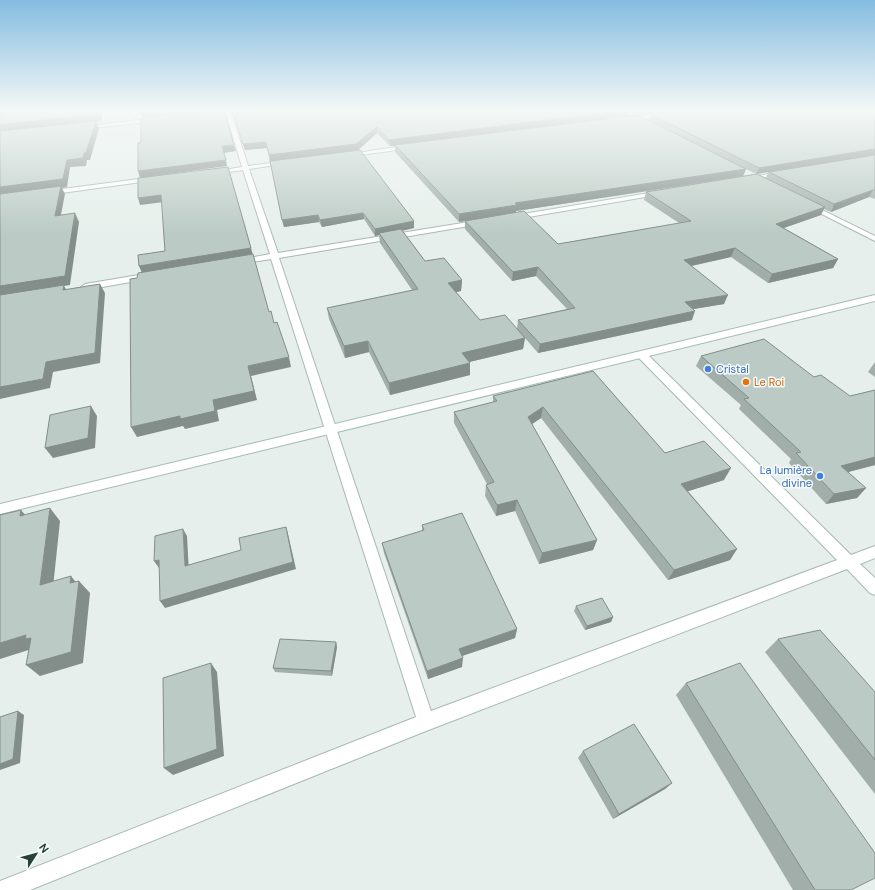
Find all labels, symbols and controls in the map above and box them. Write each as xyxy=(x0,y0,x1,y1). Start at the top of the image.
place label: Cristal xyxy=(716,362,749,376)
marker: Cristal xyxy=(703,364,713,374)
place label: Le Roi xyxy=(754,375,784,389)
marker: Le Roi xyxy=(741,377,751,387)
place label: La lumière divine xyxy=(760,463,812,490)
marker: La lumière divine xyxy=(815,471,825,481)
north arrow xyxy=(16,834,56,874)
text: N xyxy=(36,841,52,855)

